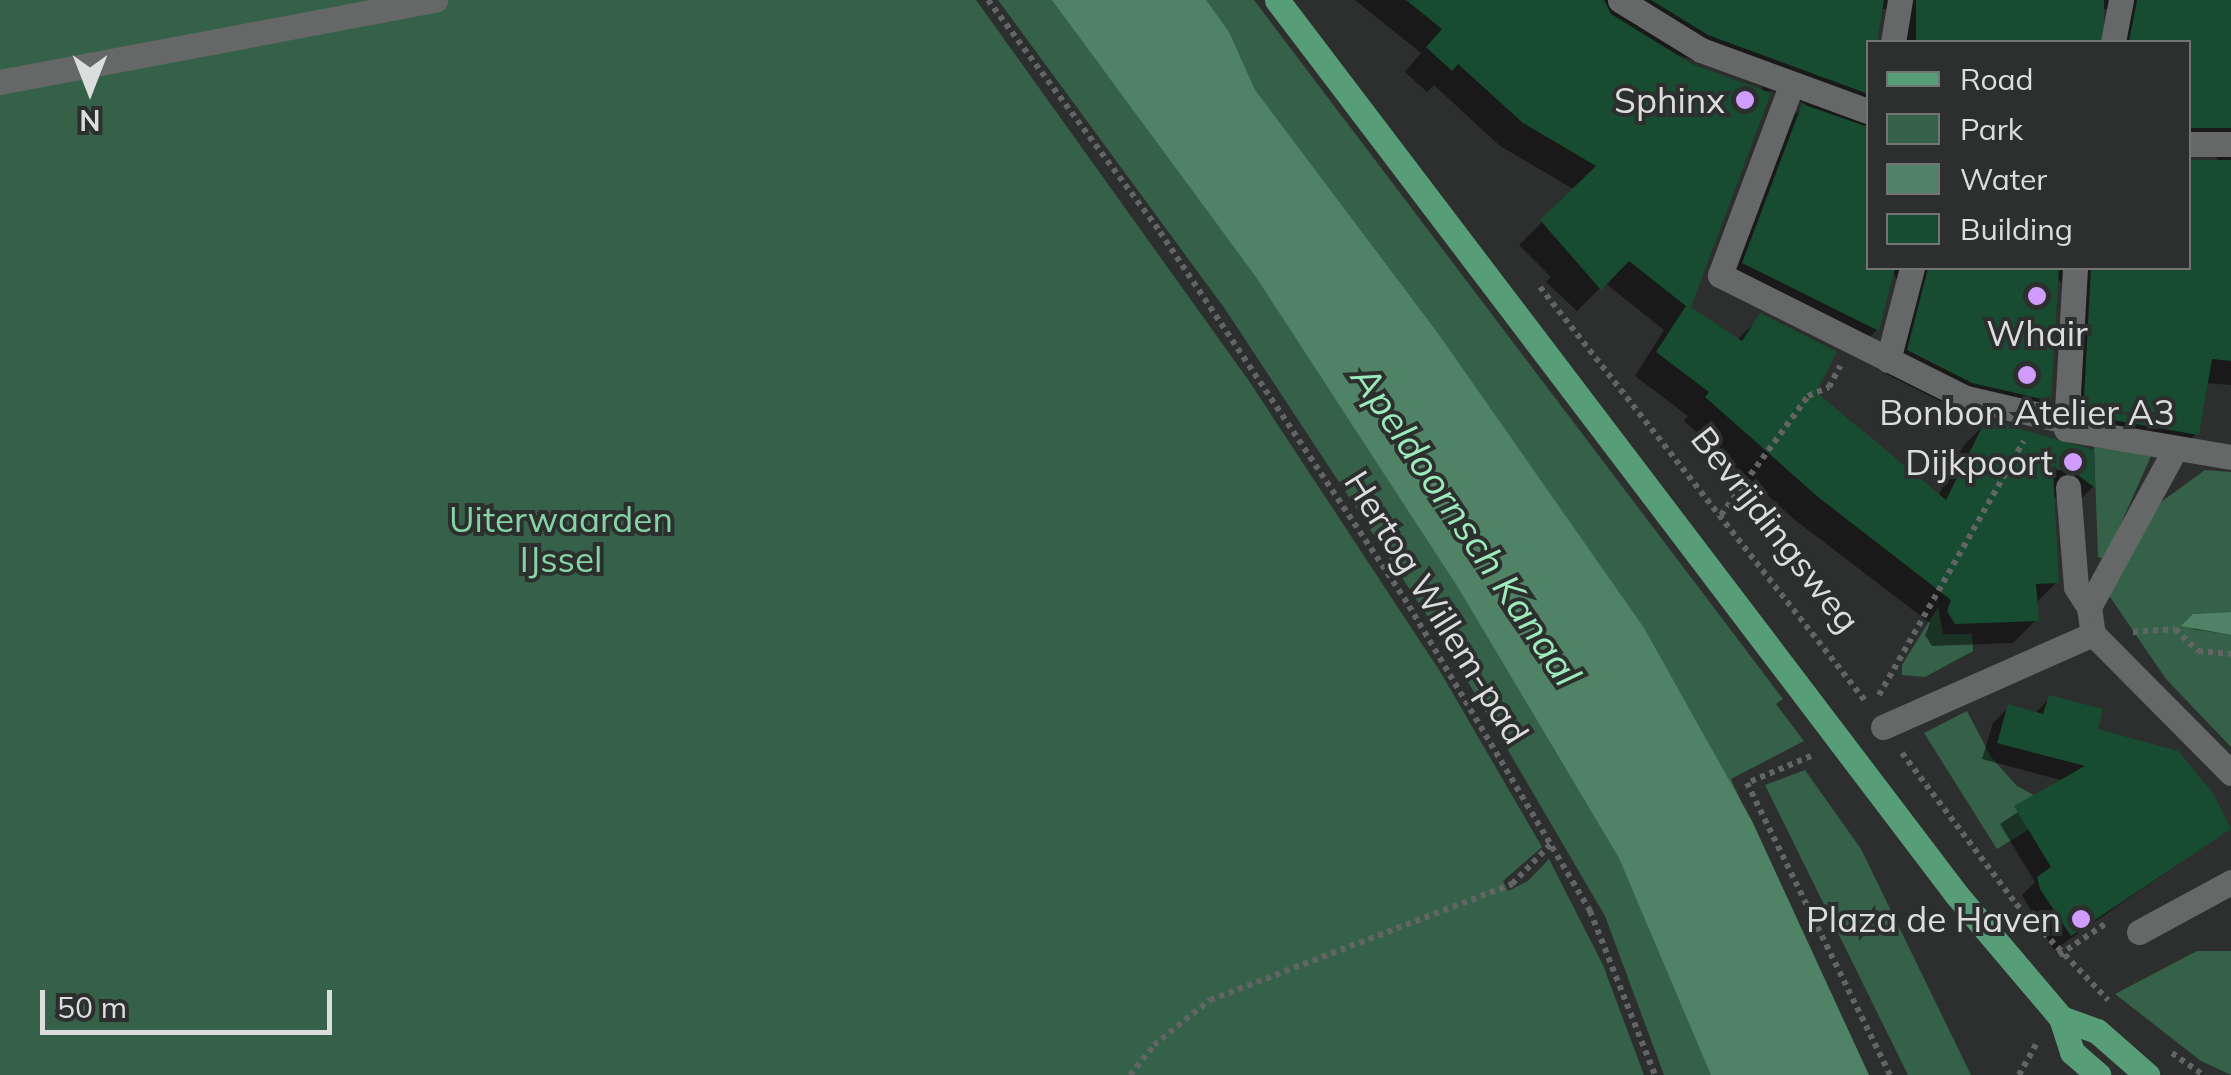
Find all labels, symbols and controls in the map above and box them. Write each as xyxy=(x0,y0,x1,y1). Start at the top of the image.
north arrow xyxy=(40,40,140,140)
legend xyxy=(1866,40,2191,270)
text: Road xyxy=(1960,60,2034,98)
place label: Sphinx xyxy=(1614,79,1725,121)
marker: Sphinx xyxy=(1734,89,1756,111)
text: N xyxy=(79,103,101,138)
text: Park xyxy=(1960,110,2023,148)
text: Water xyxy=(1960,160,2047,198)
text: Building xyxy=(1960,210,2073,248)
marker: Whair xyxy=(2026,285,2048,307)
place label: Whair xyxy=(1986,312,2088,354)
water label: Apeldoornsch Kanaal xyxy=(1342,357,1590,695)
marker: Bonbon Atelier A3 xyxy=(2016,364,2038,386)
place label: Bonbon Atelier A3 xyxy=(1879,391,2175,433)
street label: Bevrijdingsweg xyxy=(1683,418,1869,640)
place label: Dijkpoort xyxy=(1905,441,2053,483)
marker: Dijkpoort xyxy=(2062,451,2084,473)
street label: Hertog Willem-pad xyxy=(1336,463,1538,751)
park label: Uiterwaarden IJssel xyxy=(449,498,673,580)
place label: Plaza de Haven xyxy=(1806,898,2061,940)
marker: Plaza de Haven xyxy=(2070,908,2092,930)
scale bar xyxy=(45,970,338,1032)
text: 50 m xyxy=(57,988,127,1026)

